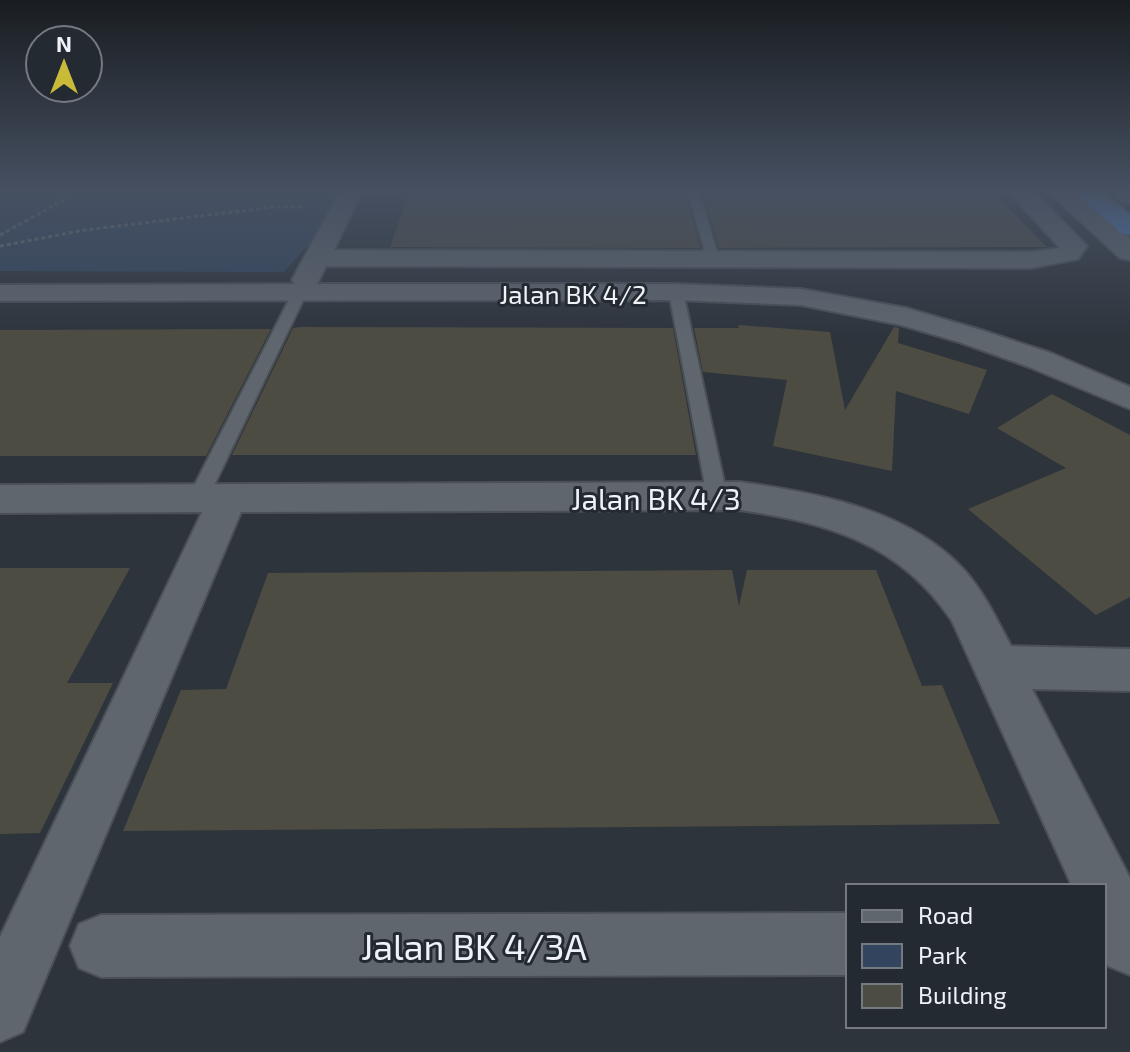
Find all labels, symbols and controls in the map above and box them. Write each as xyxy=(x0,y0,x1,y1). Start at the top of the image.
north arrow xyxy=(24,24,104,104)
text: N xyxy=(56,30,72,56)
street label: Jalan BK 4/2 xyxy=(499,278,647,309)
street label: Jalan BK 4/3 xyxy=(571,480,741,516)
legend xyxy=(846,884,1106,1028)
text: Road xyxy=(918,900,973,929)
street label: Jalan BK 4/3A xyxy=(361,924,588,967)
text: Park xyxy=(918,940,967,969)
text: Building xyxy=(918,980,1007,1009)

